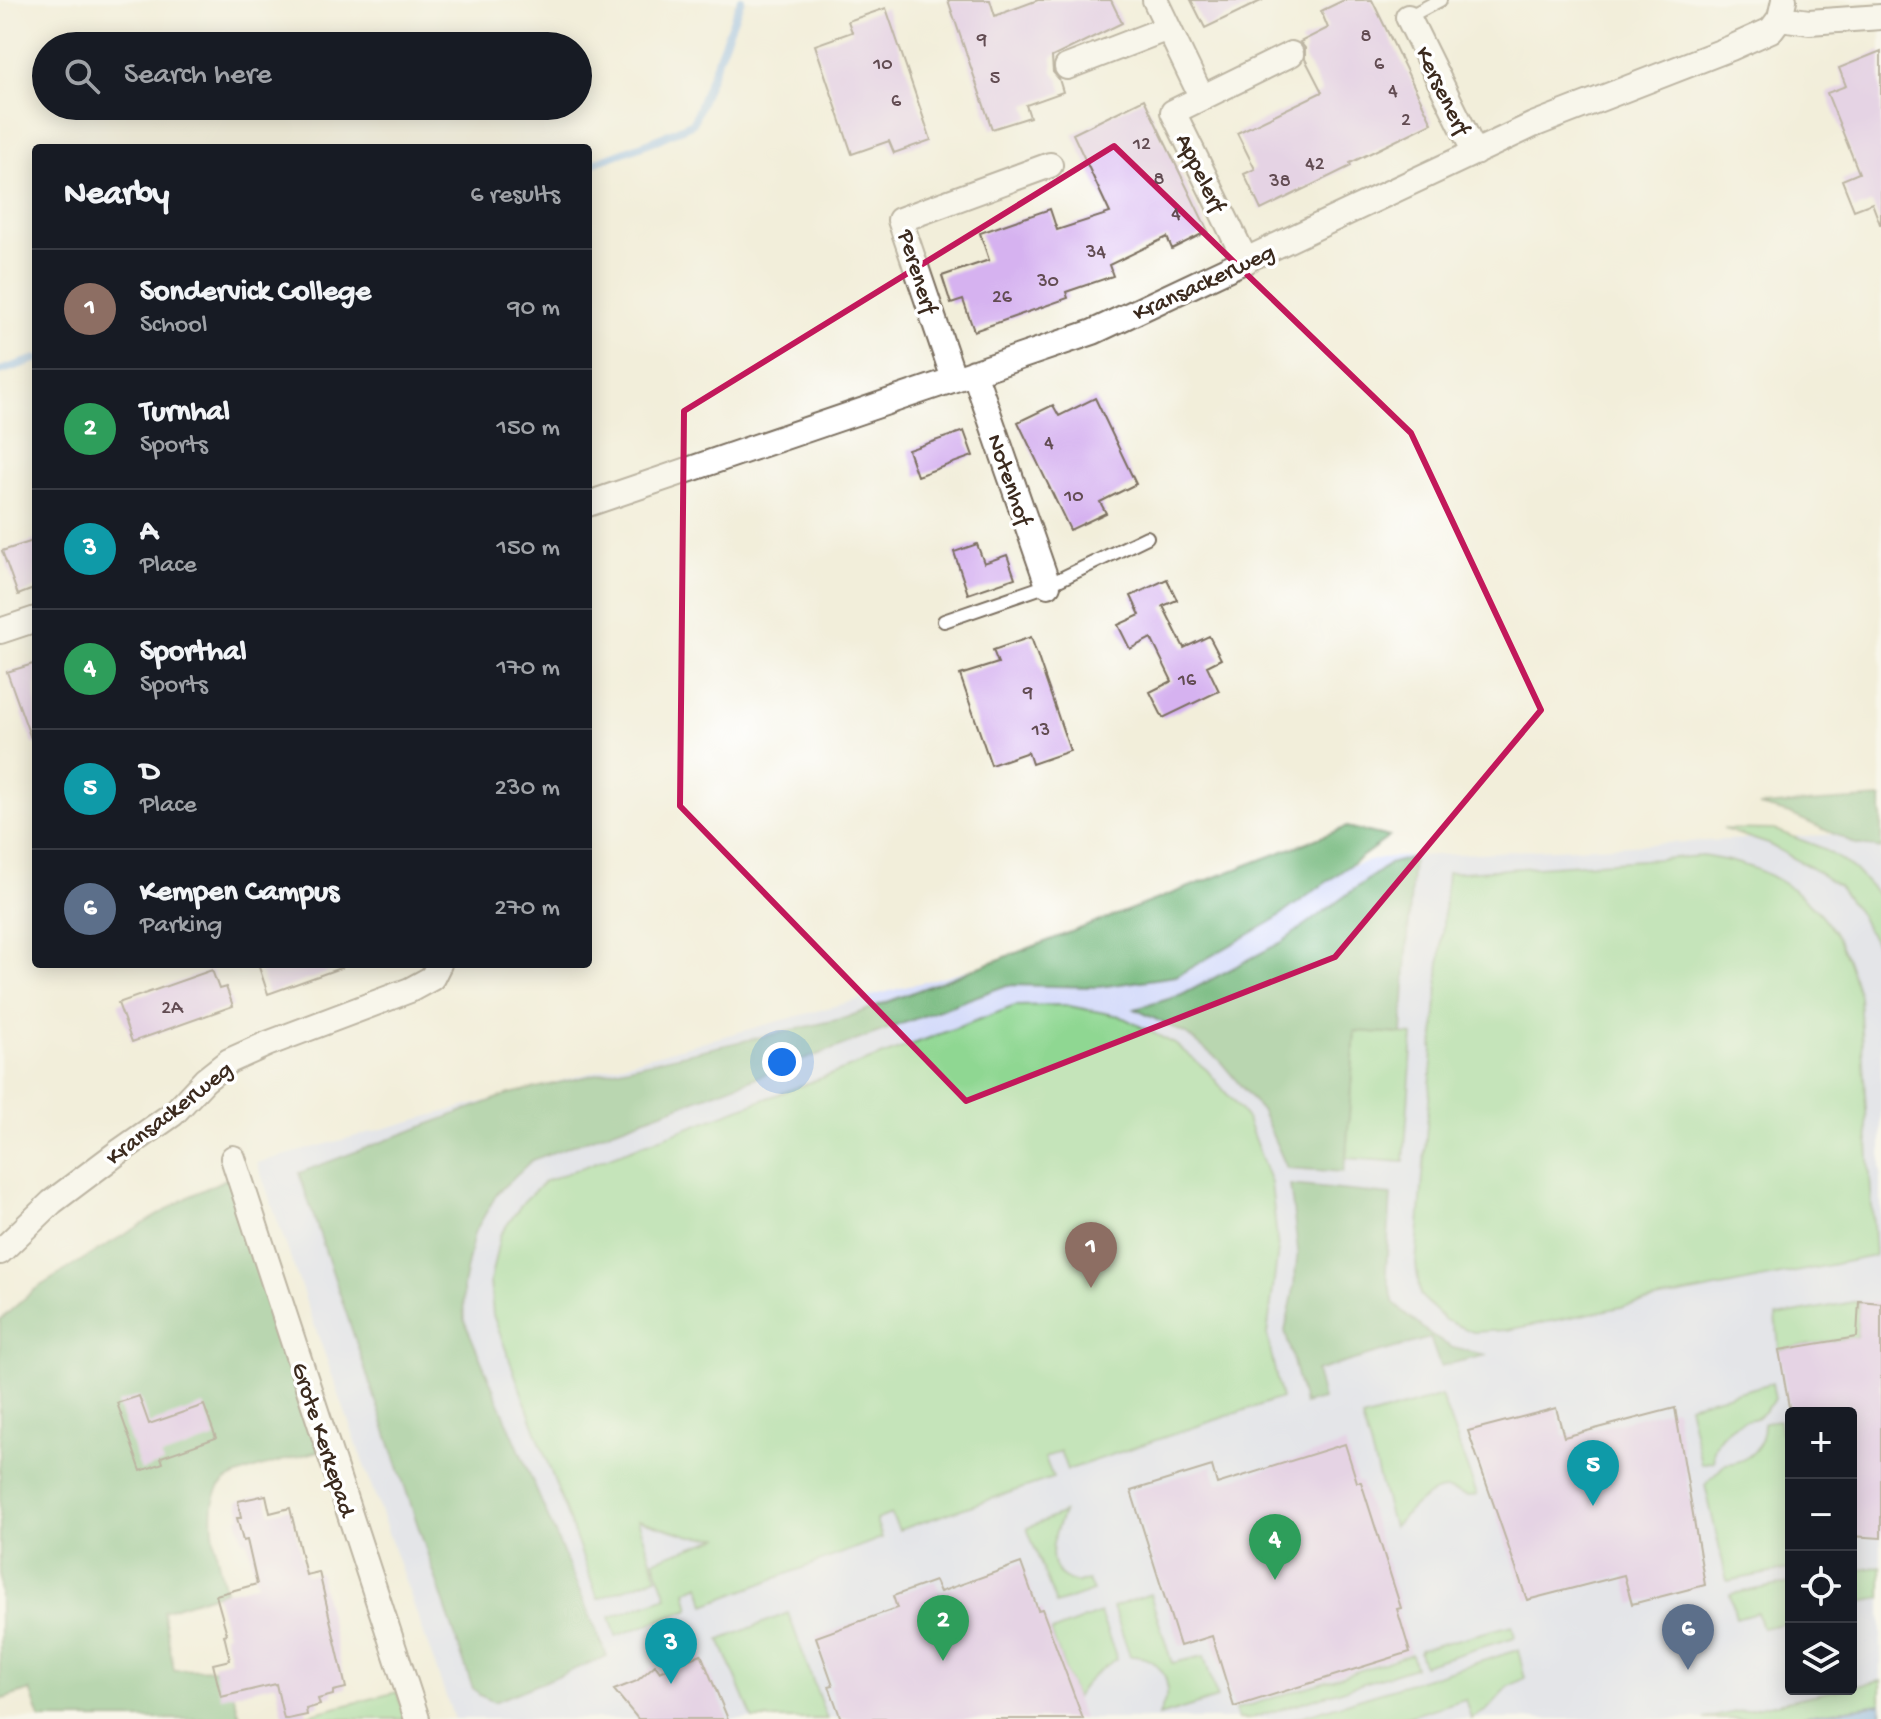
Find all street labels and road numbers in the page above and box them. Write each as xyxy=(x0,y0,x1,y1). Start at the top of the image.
street label: Kersenerf xyxy=(1407,42,1475,142)
street label: Appelerf xyxy=(1167,130,1231,219)
street label: Perenerf xyxy=(889,226,943,319)
street label: Kransackerweg xyxy=(1129,239,1280,330)
street label: Notenhof xyxy=(979,431,1037,531)
street label: Kransackerweg xyxy=(101,1056,239,1173)
street label: Grote Kerkepad xyxy=(283,1359,361,1523)

